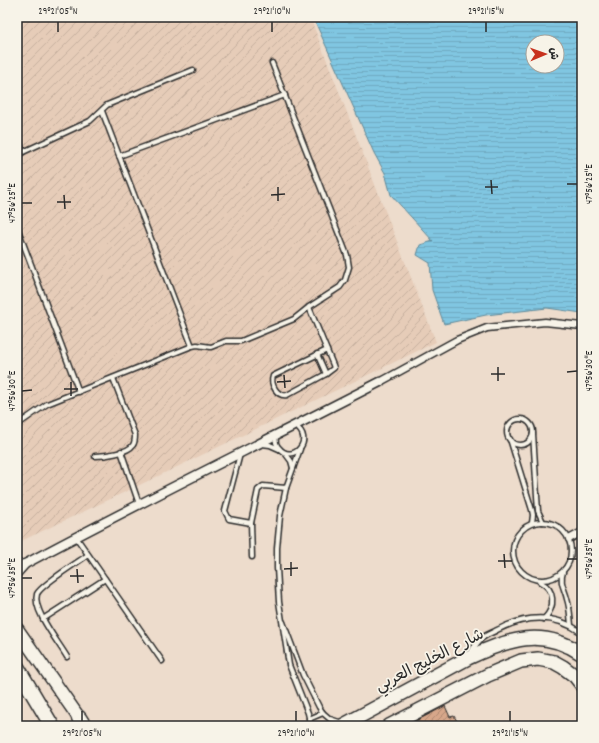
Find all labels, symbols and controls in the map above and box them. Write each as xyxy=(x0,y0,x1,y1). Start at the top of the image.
text: 29°21'05"N xyxy=(38,5,78,19)
text: 29°21'10"N xyxy=(254,5,290,19)
text: 29°21'15"N xyxy=(468,5,504,19)
north arrow xyxy=(525,34,565,74)
text: ش xyxy=(545,47,561,60)
text: 47°56'25"E xyxy=(583,164,597,204)
text: 47°56'25"E xyxy=(6,183,20,223)
text: 47°56'30"E xyxy=(583,350,597,391)
text: 47°56'30"E xyxy=(6,370,20,411)
text: 47°56'35"E xyxy=(583,539,597,579)
text: 47°56'35"E xyxy=(6,558,20,598)
street label: شارع الخليج العربي xyxy=(372,624,489,699)
text: 29°21'05"N xyxy=(62,727,102,741)
text: 29°21'10"N xyxy=(278,727,314,741)
text: 29°21'15"N xyxy=(492,727,528,741)

